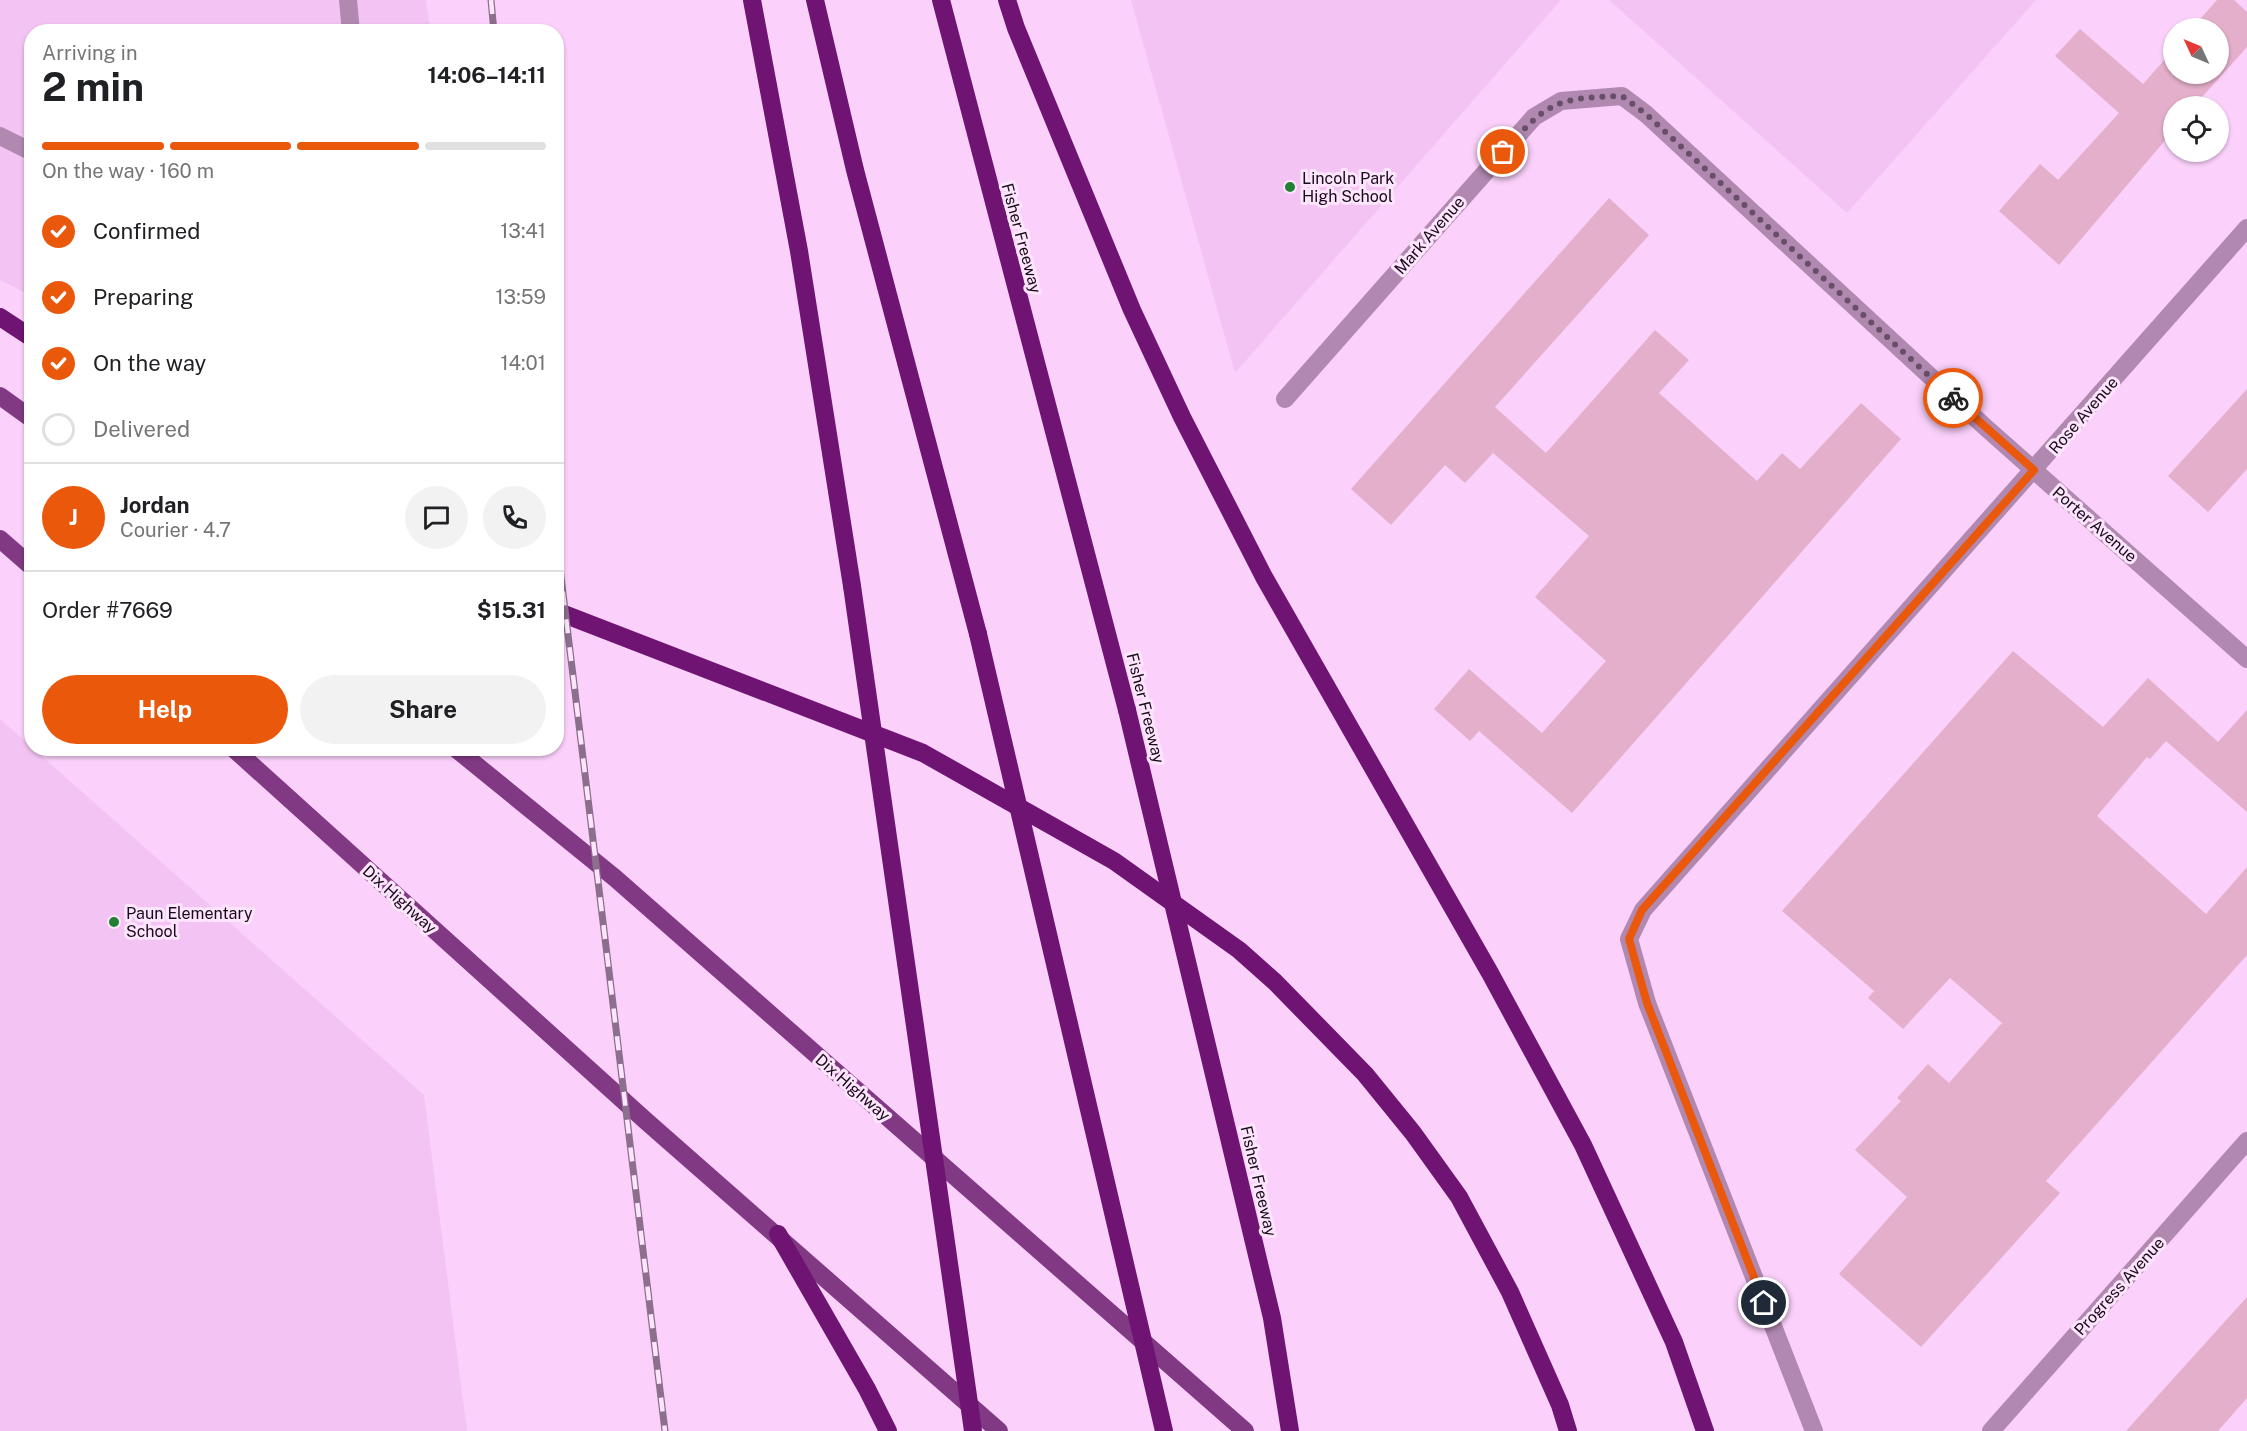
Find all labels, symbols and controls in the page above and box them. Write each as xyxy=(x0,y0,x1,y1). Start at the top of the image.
north arrow xyxy=(2163,18,2229,84)
map controls xyxy=(2163,18,2229,162)
text: Arriving in xyxy=(42,41,137,65)
text: 14:06–14:11 xyxy=(427,62,546,88)
text: 2 min xyxy=(42,64,144,110)
button: locate xyxy=(2163,96,2229,162)
pin xyxy=(1477,126,1528,177)
icon: bag xyxy=(1486,135,1519,168)
text: On the way · 160 m xyxy=(42,159,214,183)
place label: Lincoln Park High School xyxy=(1302,169,1394,206)
marker: Lincoln Park High School xyxy=(1283,180,1297,194)
street label: Fisher Freeway xyxy=(998,181,1045,296)
street label: Mark Avenue xyxy=(1390,192,1468,278)
icon: check xyxy=(42,215,75,248)
text: Confirmed xyxy=(93,218,200,244)
text: 13:41 xyxy=(500,219,546,243)
icon: check xyxy=(42,281,75,314)
text: Preparing xyxy=(93,284,194,310)
text: 13:59 xyxy=(495,285,546,309)
icon: check xyxy=(42,347,75,380)
text: On the way xyxy=(93,350,206,376)
text: 14:01 xyxy=(500,351,546,375)
courier xyxy=(1923,368,1983,428)
street label: Rose Avenue xyxy=(2045,373,2122,458)
icon: bike xyxy=(1937,382,1970,415)
text: Delivered xyxy=(93,416,190,442)
street label: Porter Avenue xyxy=(2049,483,2141,566)
button: chat xyxy=(405,486,468,549)
button: phone xyxy=(483,486,546,549)
text: Jordan xyxy=(120,492,189,518)
text: J xyxy=(69,504,78,530)
text: Courier · 4.7 xyxy=(120,518,231,542)
text: Order #7669 xyxy=(42,597,173,623)
text: $15.31 xyxy=(477,597,546,623)
street label: Fisher Freeway xyxy=(1123,651,1169,766)
button: Help xyxy=(42,675,288,744)
button: Share xyxy=(300,675,546,744)
street label: Dix Highway xyxy=(359,861,441,938)
place label: Paun Elementary School xyxy=(126,904,253,941)
marker: Paun Elementary School xyxy=(107,915,121,929)
street label: Dix Highway xyxy=(812,1050,894,1125)
street label: Fisher Freeway xyxy=(1237,1124,1281,1239)
street label: Progress Avenue xyxy=(2070,1233,2168,1339)
pin xyxy=(1738,1277,1789,1328)
icon: home xyxy=(1747,1286,1780,1319)

